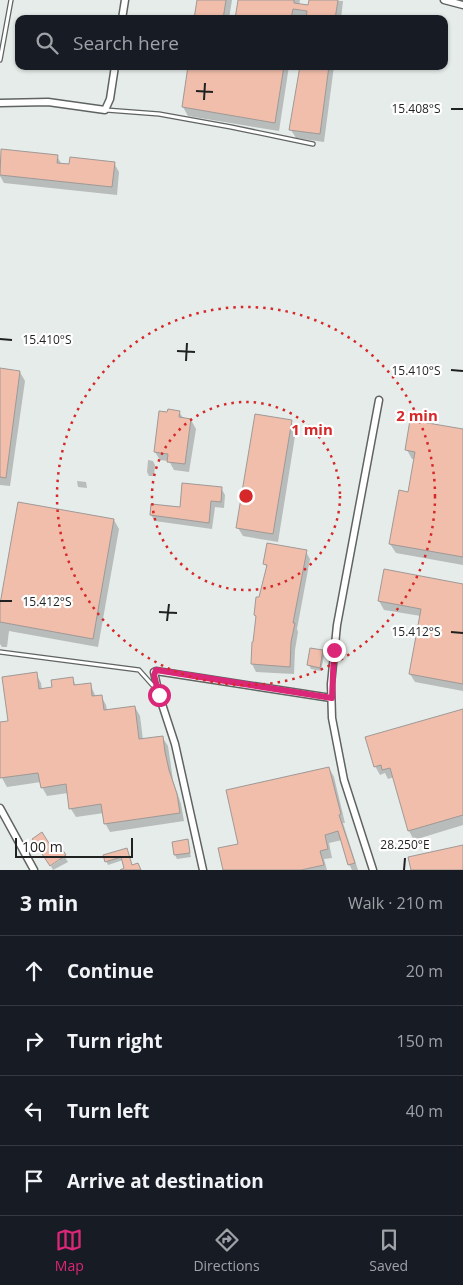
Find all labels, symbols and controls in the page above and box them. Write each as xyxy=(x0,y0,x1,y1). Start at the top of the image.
search box xyxy=(15,15,448,70)
icon: search xyxy=(33,29,61,57)
text: Search here xyxy=(73,30,179,56)
text: 15.408°S xyxy=(391,100,441,117)
text: 15.410°S xyxy=(22,331,72,348)
text: 15.410°S xyxy=(391,362,441,379)
text: 2 min xyxy=(396,405,438,425)
text: 1 min xyxy=(291,419,333,439)
centre of rings xyxy=(237,487,255,505)
text: 15.412°S xyxy=(22,593,72,610)
text: 15.412°S xyxy=(391,623,441,640)
route end xyxy=(323,639,346,662)
route start xyxy=(148,684,171,707)
scale bar xyxy=(15,835,132,858)
text: 28.250°E xyxy=(380,836,430,853)
text: 100 m xyxy=(22,837,63,856)
text: 3 min xyxy=(20,889,78,917)
text: Walk · 210 m xyxy=(348,892,443,914)
icon: ahead xyxy=(20,957,48,985)
text: Continue xyxy=(67,958,154,984)
text: 20 m xyxy=(406,960,443,982)
icon: right xyxy=(20,1027,48,1055)
text: Turn right xyxy=(67,1028,162,1054)
text: 150 m xyxy=(397,1030,443,1052)
icon: left xyxy=(20,1097,48,1125)
text: Turn left xyxy=(67,1098,149,1124)
text: 40 m xyxy=(406,1100,443,1122)
icon: arrive xyxy=(20,1167,48,1195)
text: Arrive at destination xyxy=(67,1168,264,1194)
tab: Map xyxy=(55,1226,84,1275)
tab: Directions xyxy=(193,1226,260,1275)
tab: Saved xyxy=(369,1226,408,1275)

